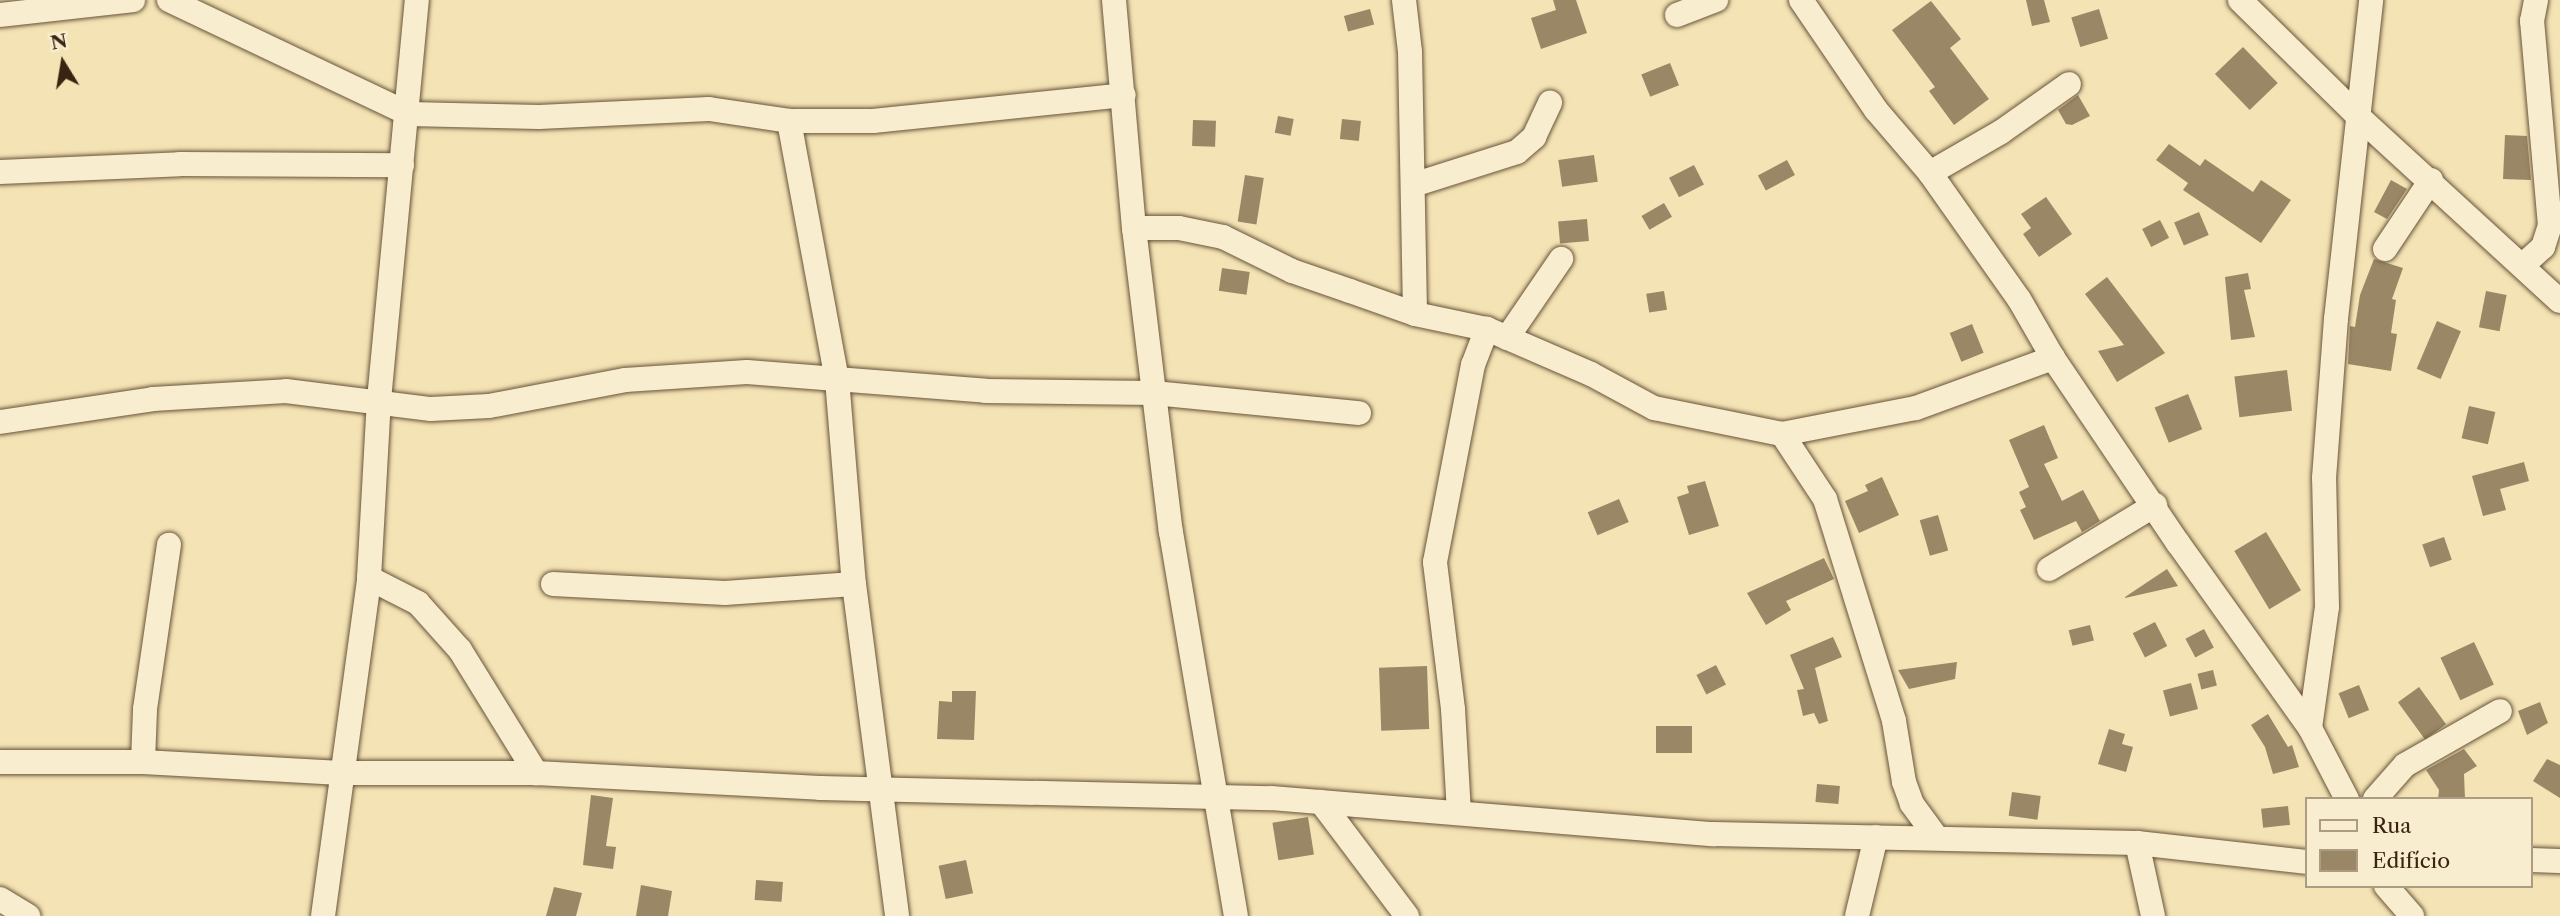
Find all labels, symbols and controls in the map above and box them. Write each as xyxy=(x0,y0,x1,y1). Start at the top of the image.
north arrow xyxy=(28,28,98,98)
text: N xyxy=(49,29,69,55)
legend xyxy=(2304,797,2532,888)
text: Rua xyxy=(2372,813,2411,838)
text: Edifício xyxy=(2372,848,2450,873)

